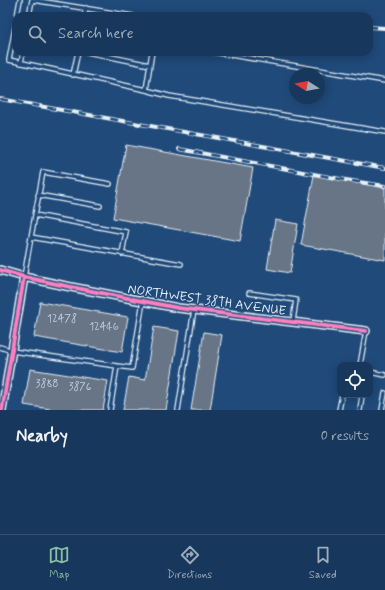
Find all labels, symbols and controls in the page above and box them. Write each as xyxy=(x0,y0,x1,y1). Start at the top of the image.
search box xyxy=(12,12,373,56)
icon: search xyxy=(26,23,48,45)
text: Search here xyxy=(58,24,134,44)
north arrow xyxy=(289,68,325,104)
street label: NORTHWEST 38TH AVENUE xyxy=(127,281,287,320)
house number: 12478 xyxy=(47,312,77,326)
house number: 12446 xyxy=(89,320,119,334)
map controls xyxy=(337,362,373,398)
button: locate xyxy=(337,362,373,398)
house number: 3888 xyxy=(35,377,59,391)
house number: 3876 xyxy=(69,380,92,394)
text: Nearby xyxy=(16,425,68,447)
text: 0 results xyxy=(321,428,369,445)
tab: Map xyxy=(48,544,70,582)
tab: Directions xyxy=(167,544,212,582)
tab: Saved xyxy=(309,544,337,582)

